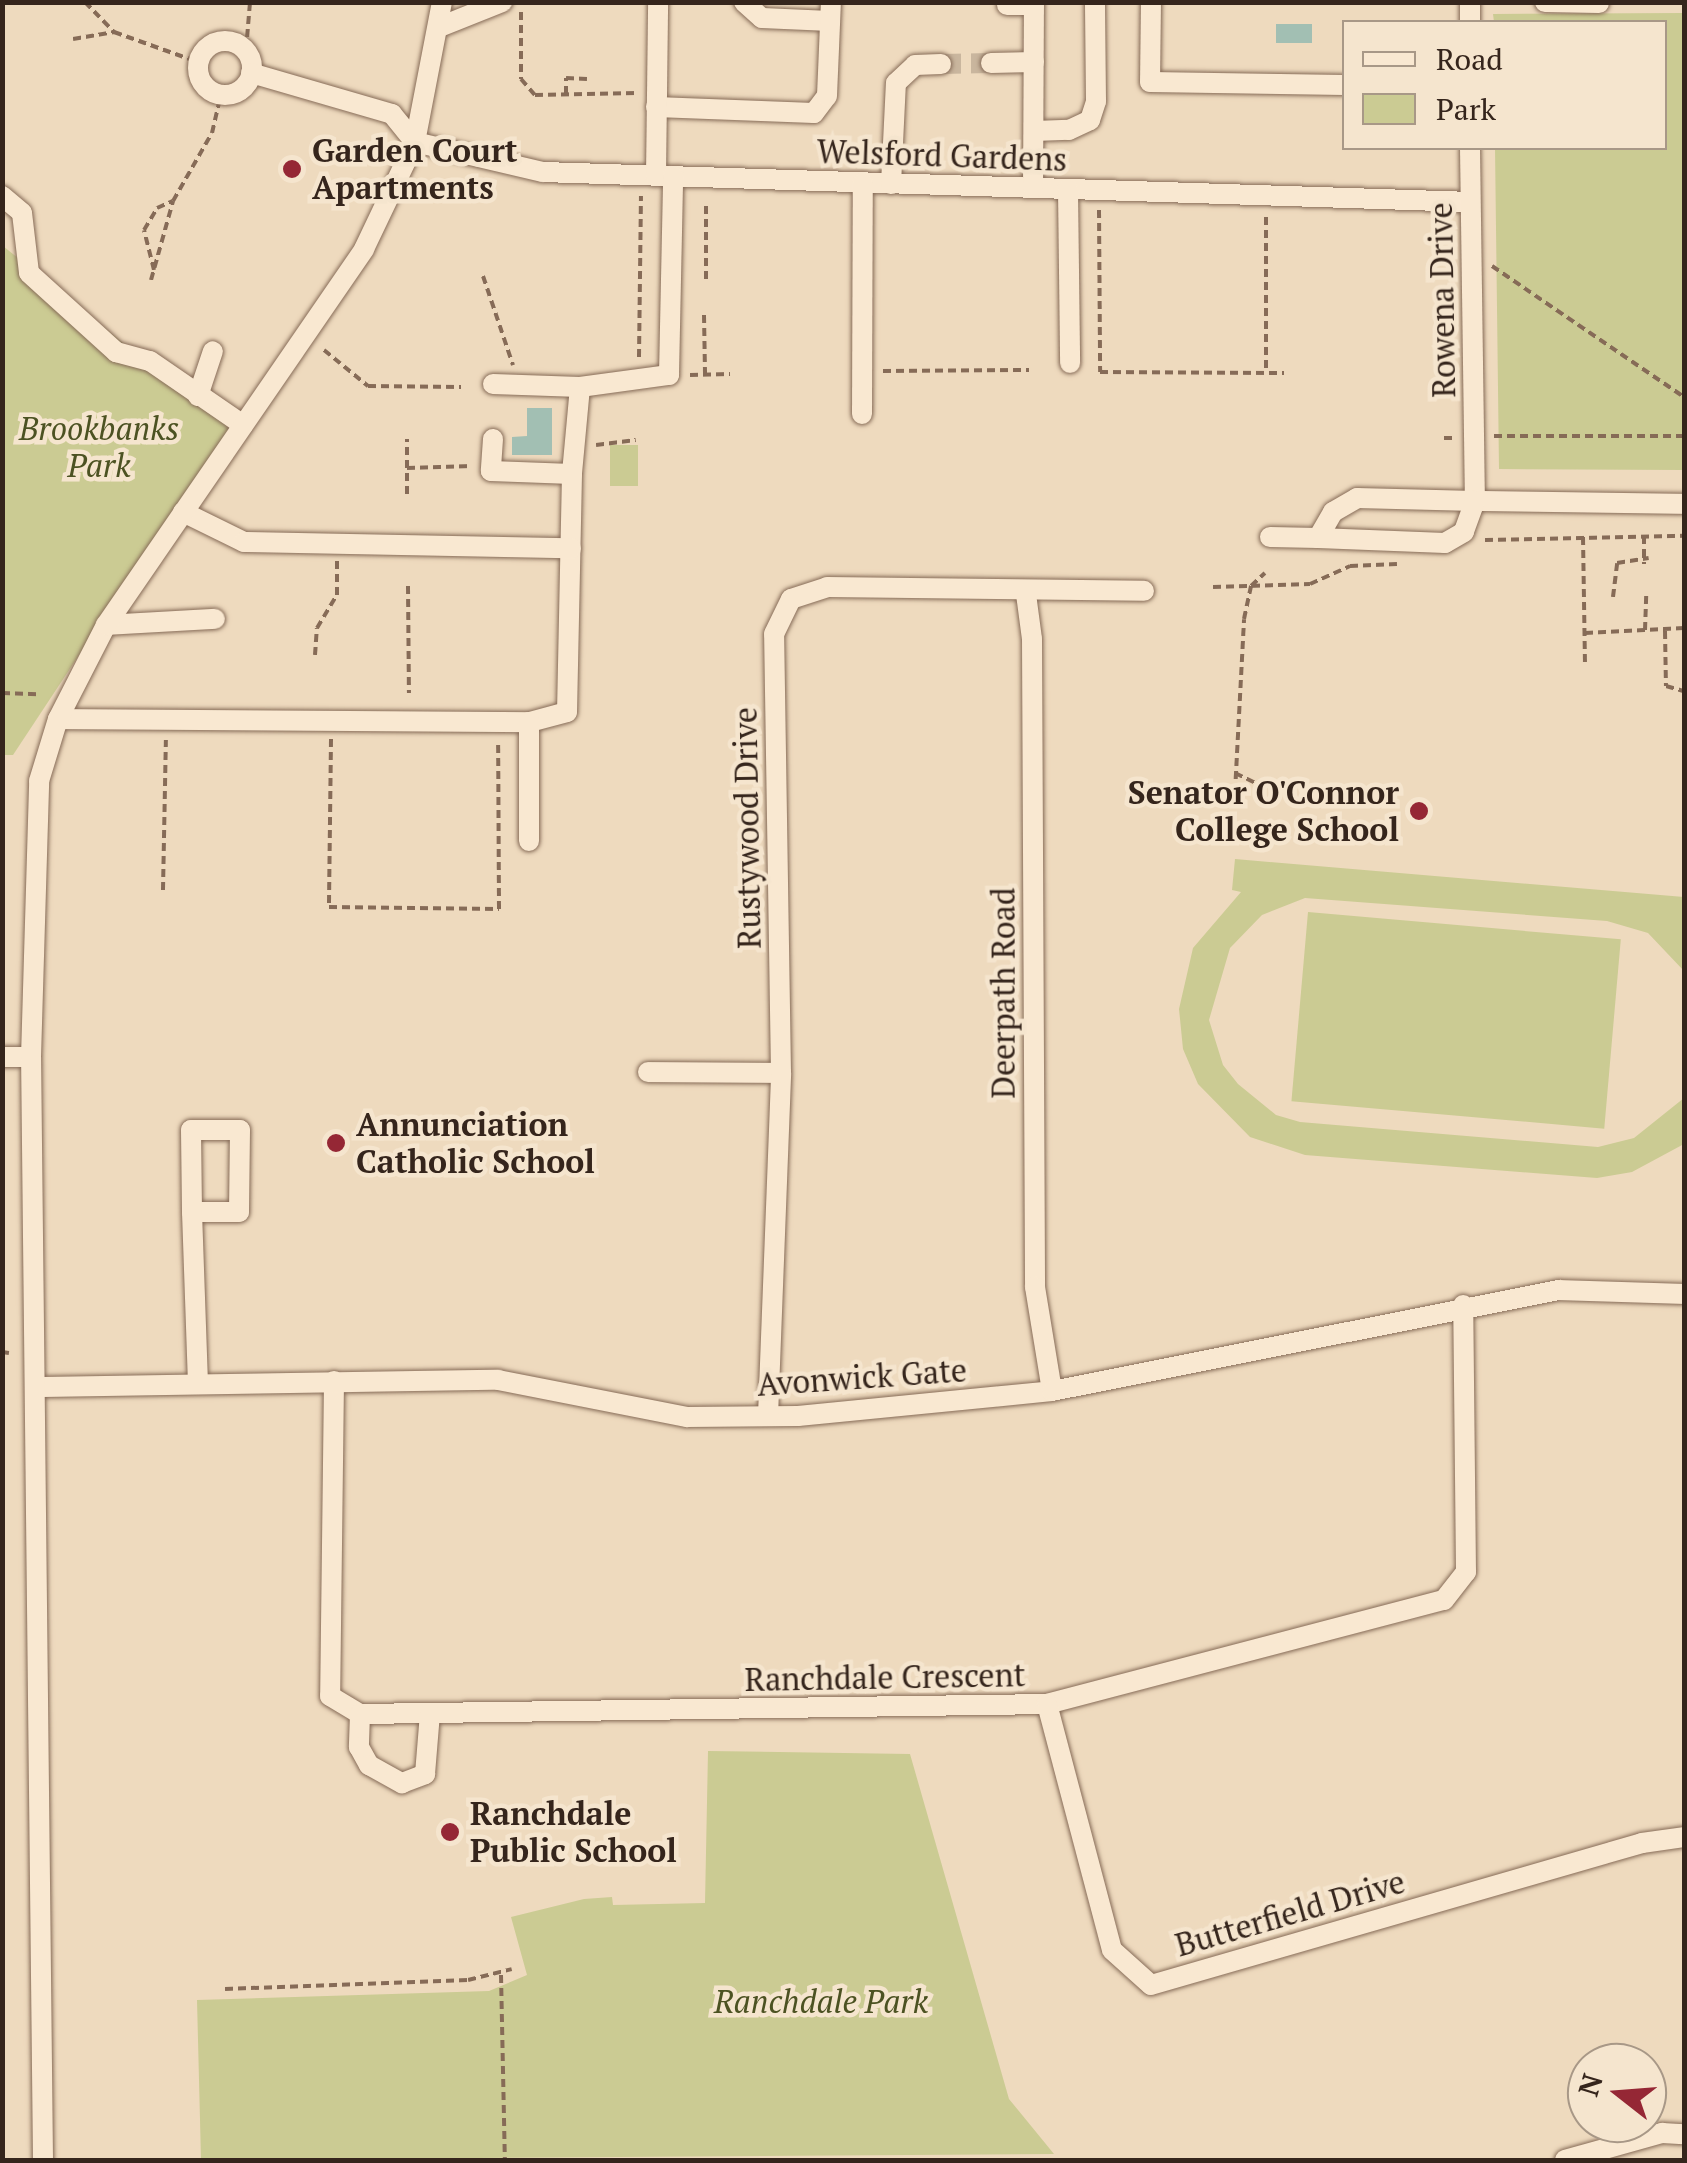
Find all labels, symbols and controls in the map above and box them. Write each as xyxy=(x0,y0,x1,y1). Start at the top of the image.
legend xyxy=(1342,20,1667,150)
text: Road xyxy=(1436,39,1503,79)
text: Park xyxy=(1436,89,1496,129)
street label: Welsford Gardens xyxy=(816,131,1068,179)
place label: Garden Court Apartments xyxy=(312,132,518,207)
marker: Garden Court Apartments xyxy=(281,158,303,180)
street label: Rowena Drive xyxy=(1421,202,1463,398)
park label: Brookbanks Park xyxy=(19,410,179,485)
street label: Rustywood Drive xyxy=(726,707,768,949)
place label: Senator O'Connor College School xyxy=(1128,774,1399,849)
marker: Senator O'Connor College School xyxy=(1408,800,1430,822)
street label: Deerpath Road xyxy=(984,887,1022,1099)
place label: Annunciation Catholic School xyxy=(356,1106,595,1181)
marker: Annunciation Catholic School xyxy=(325,1132,347,1154)
street label: Avonwick Gate xyxy=(756,1351,968,1403)
street label: Ranchdale Crescent xyxy=(744,1655,1026,1699)
place label: Ranchdale Public School xyxy=(470,1795,677,1870)
marker: Ranchdale Public School xyxy=(439,1821,461,1843)
street label: Butterfield Drive xyxy=(1171,1862,1409,1964)
park label: Ranchdale Park xyxy=(714,1982,928,2020)
north arrow xyxy=(1567,2043,1667,2143)
text: N xyxy=(1569,2069,1611,2100)

